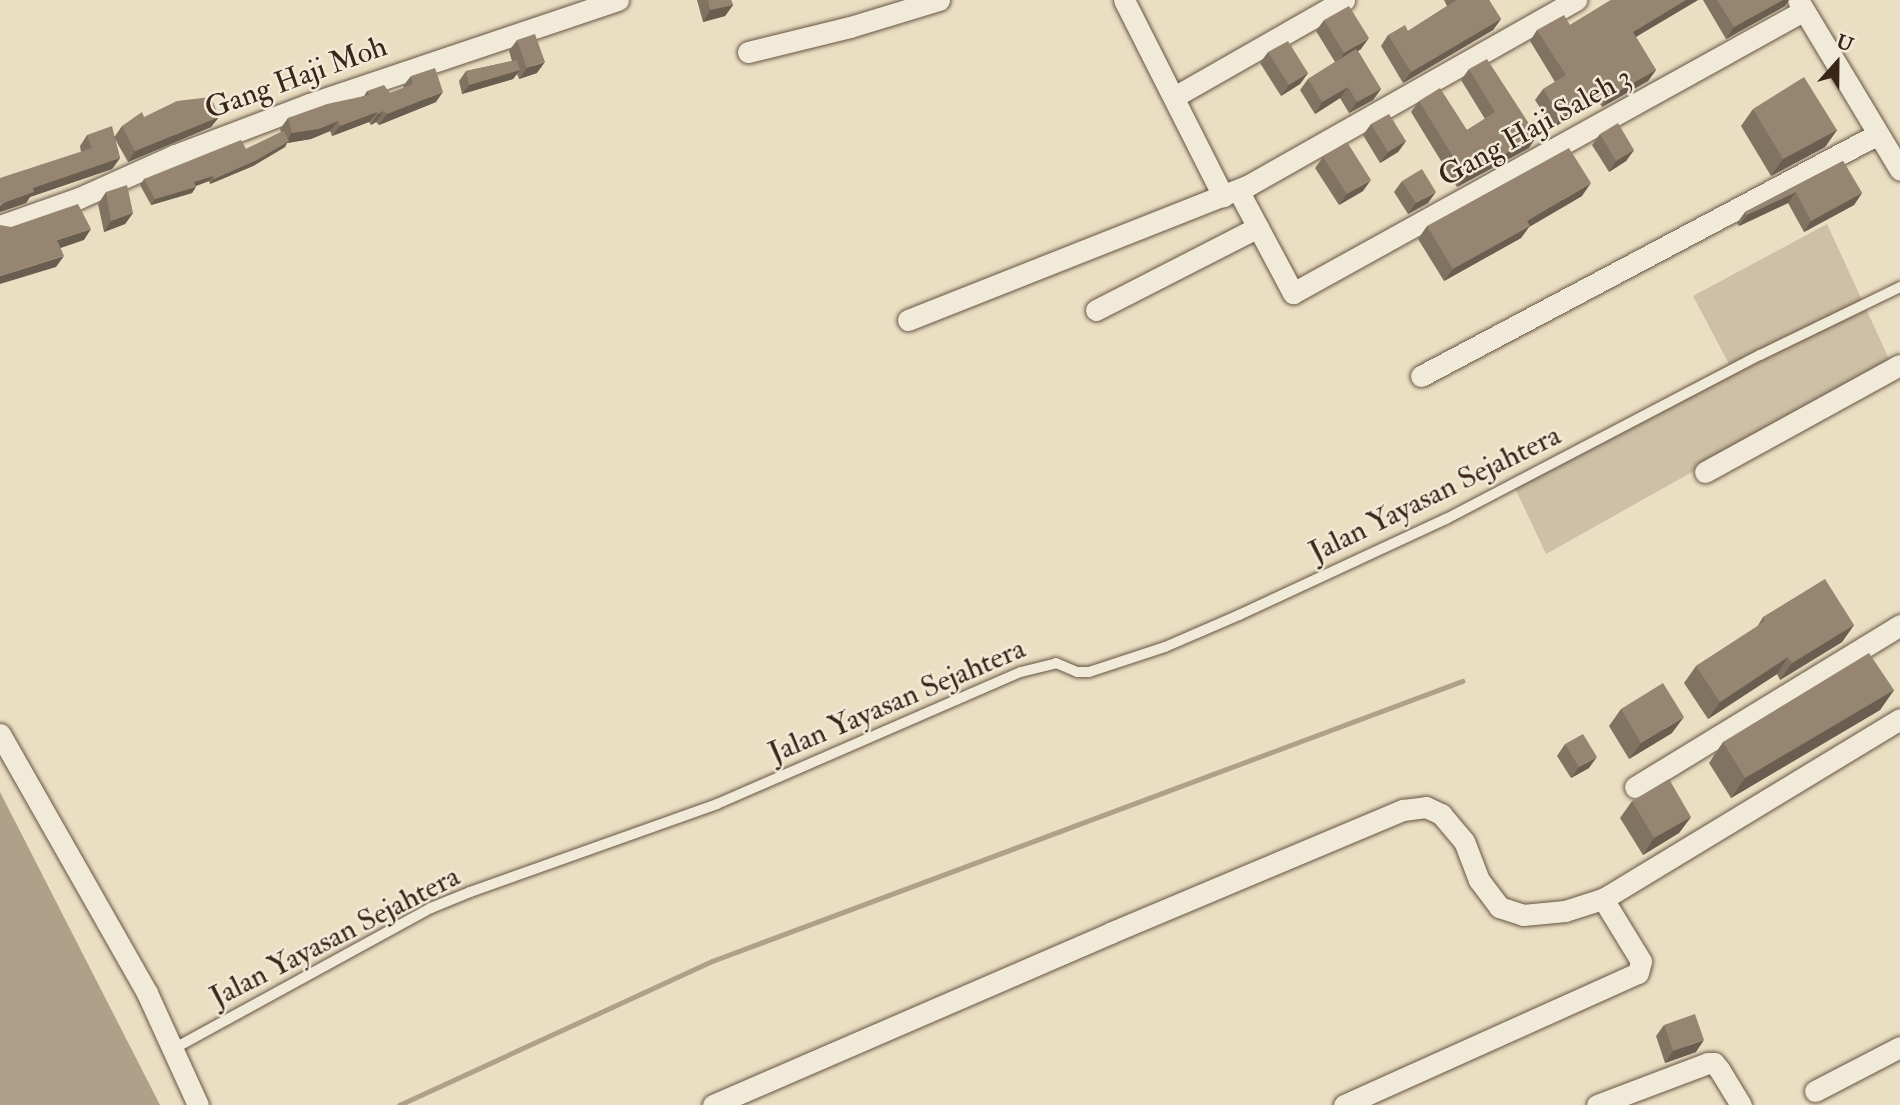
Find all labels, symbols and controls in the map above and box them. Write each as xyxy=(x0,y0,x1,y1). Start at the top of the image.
street label: Gang Haji Moh xyxy=(200,28,392,128)
north arrow xyxy=(1802,28,1872,98)
text: U xyxy=(1833,29,1856,57)
street label: Gang Haji Saleh 3 xyxy=(1432,59,1638,195)
street label: Jalan Yayasan Sejahtera xyxy=(1303,417,1567,571)
street label: Jalan Yayasan Sejahtera xyxy=(763,631,1031,771)
street label: Jalan Yayasan Sejahtera xyxy=(204,858,466,1016)

